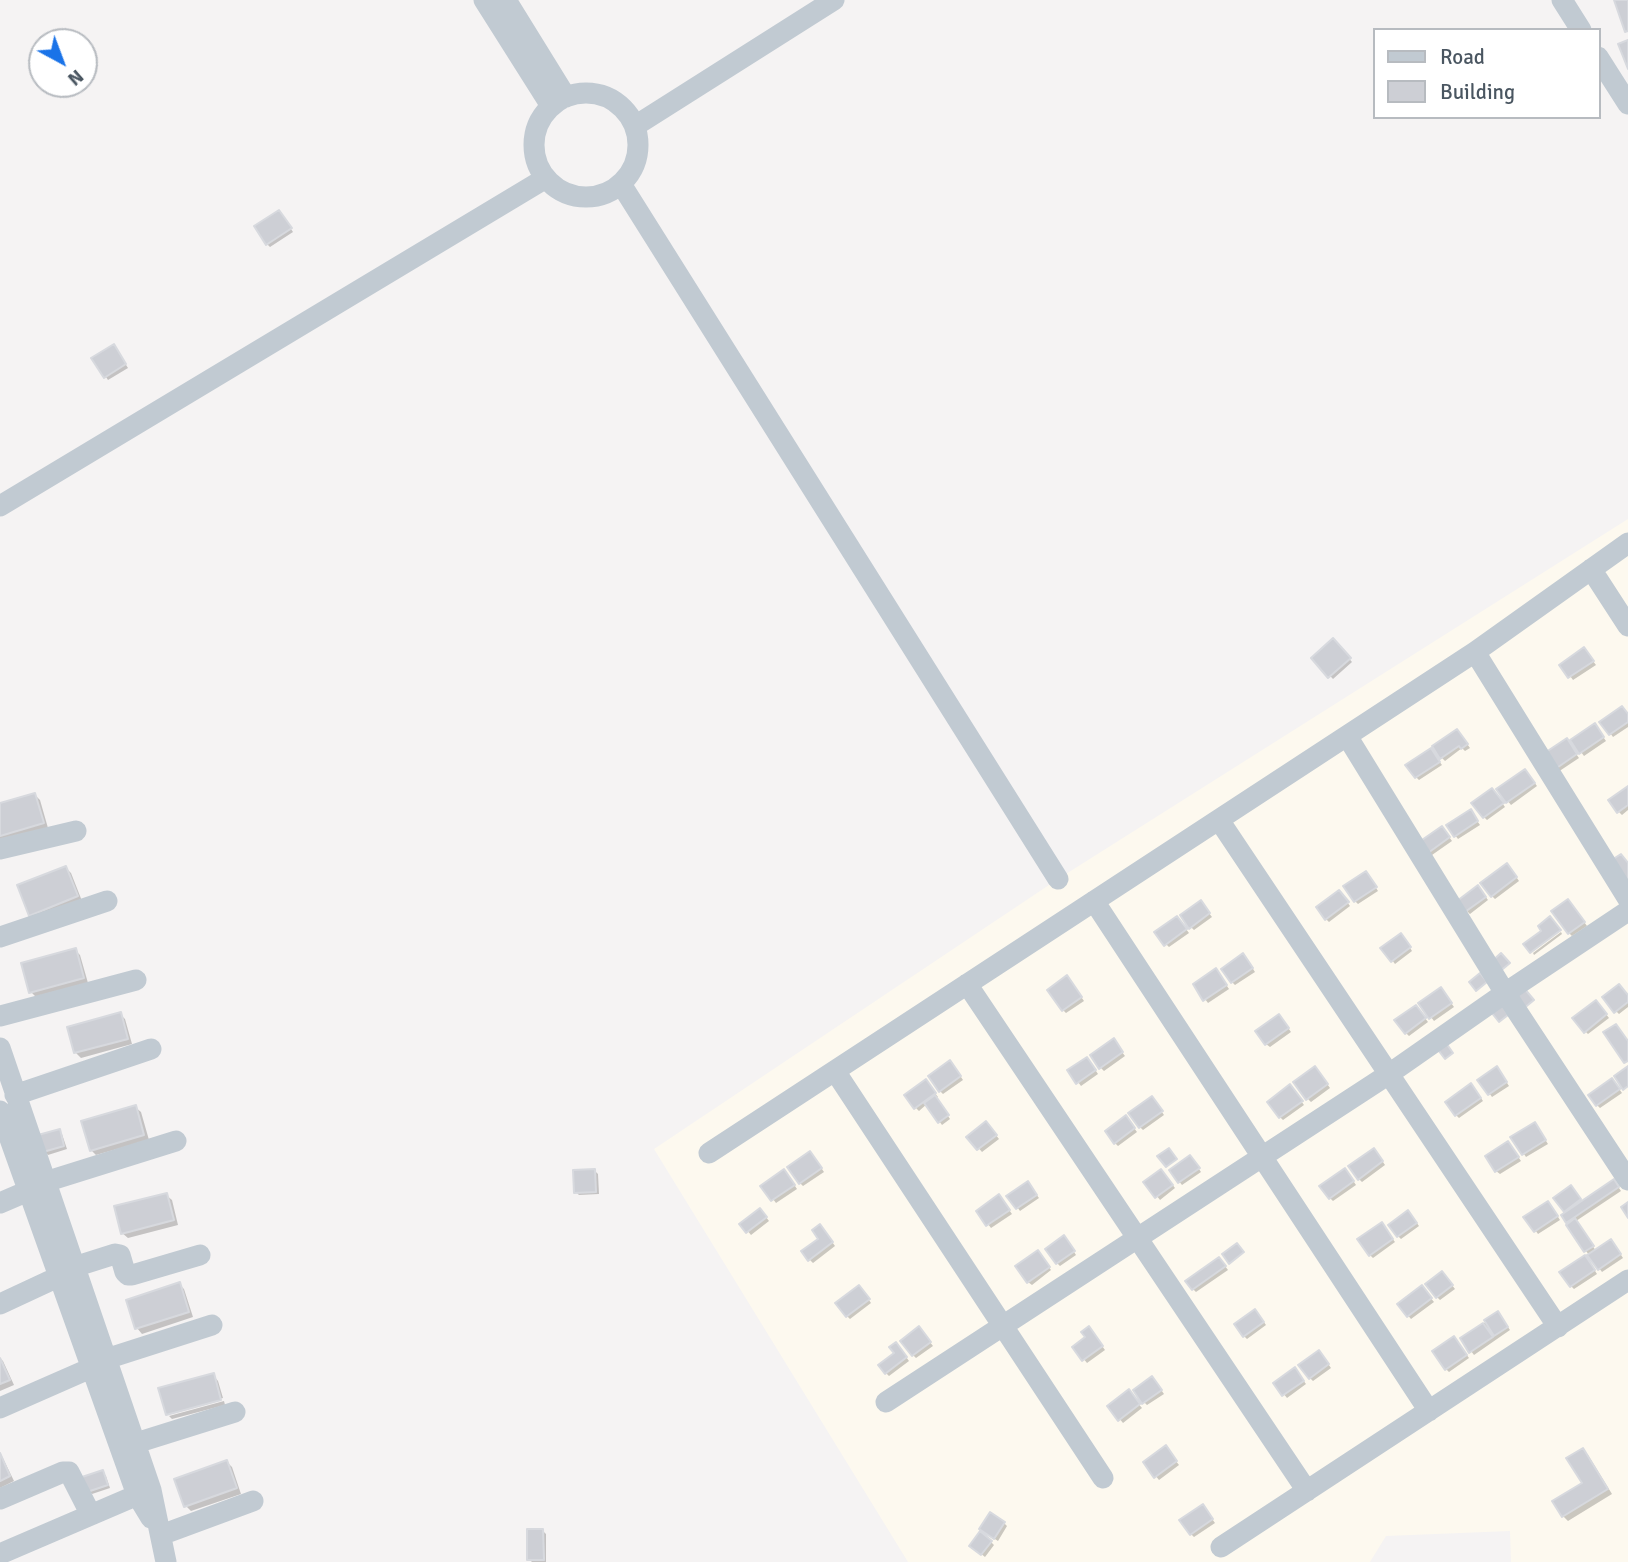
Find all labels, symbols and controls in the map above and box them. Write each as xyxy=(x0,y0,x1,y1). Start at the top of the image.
north arrow xyxy=(28,28,98,98)
legend xyxy=(1372,28,1600,119)
text: Road xyxy=(1440,44,1485,70)
text: N xyxy=(63,64,88,91)
text: Building xyxy=(1440,79,1515,105)

